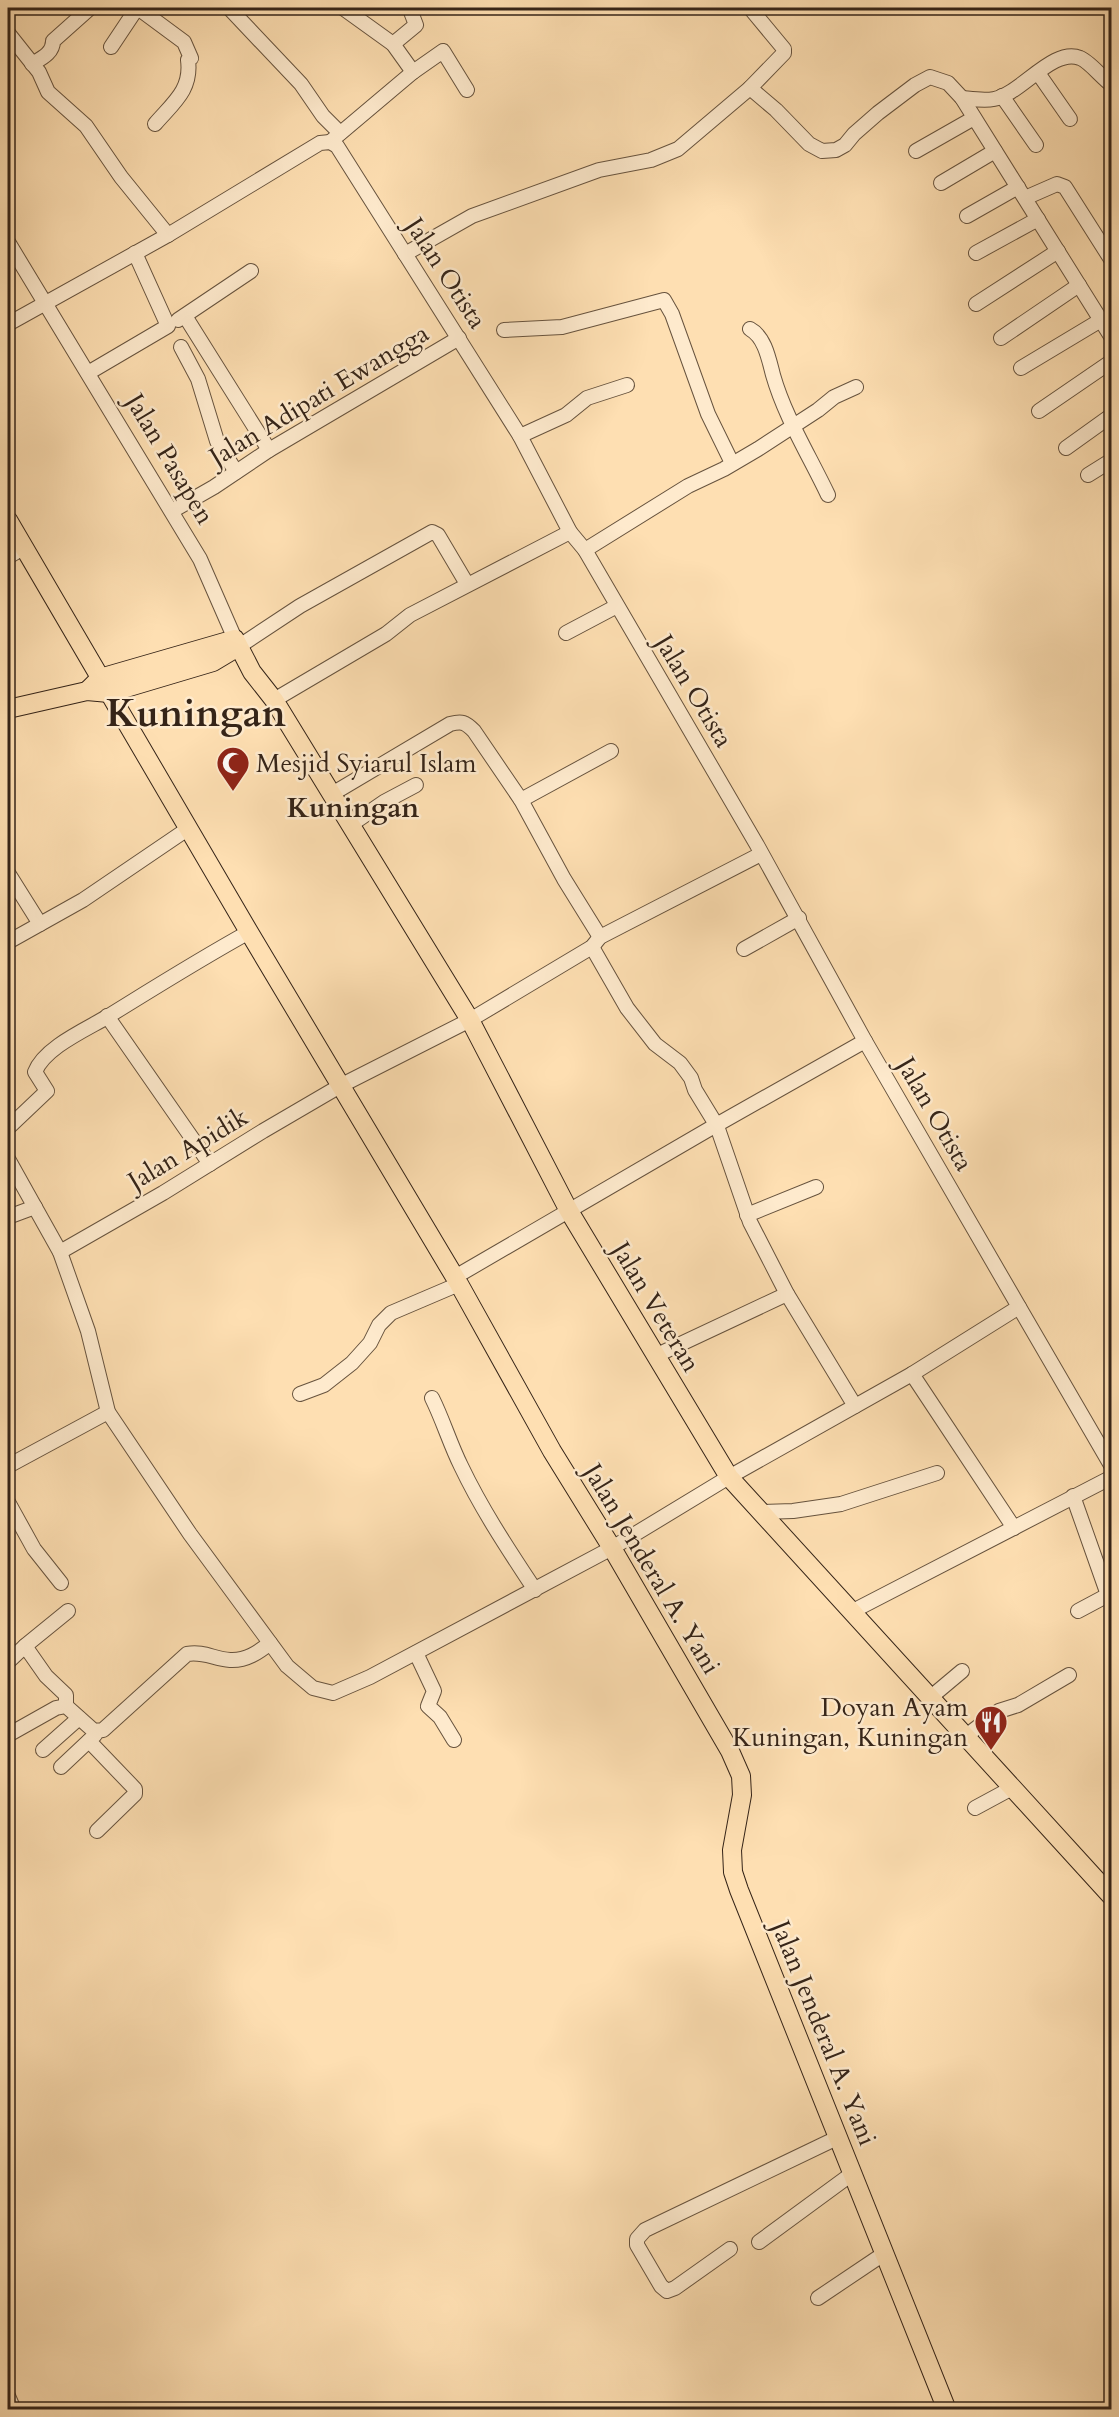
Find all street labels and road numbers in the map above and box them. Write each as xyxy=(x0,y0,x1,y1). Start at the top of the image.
street label: Jalan Otista xyxy=(395,207,495,335)
street label: Jalan Adipati Ewangga xyxy=(199,316,435,476)
street label: Jalan Pasapen xyxy=(115,384,223,531)
street label: Jalan Otista xyxy=(645,625,741,754)
street label: Jalan Otista xyxy=(886,1047,982,1177)
street label: Jalan Apidik xyxy=(118,1099,255,1201)
street label: Jalan Veteran xyxy=(601,1232,709,1379)
street label: Jalan Jenderal A. Yani xyxy=(573,1454,729,1681)
street label: Jalan Jenderal A. Yani xyxy=(761,1912,885,2151)

